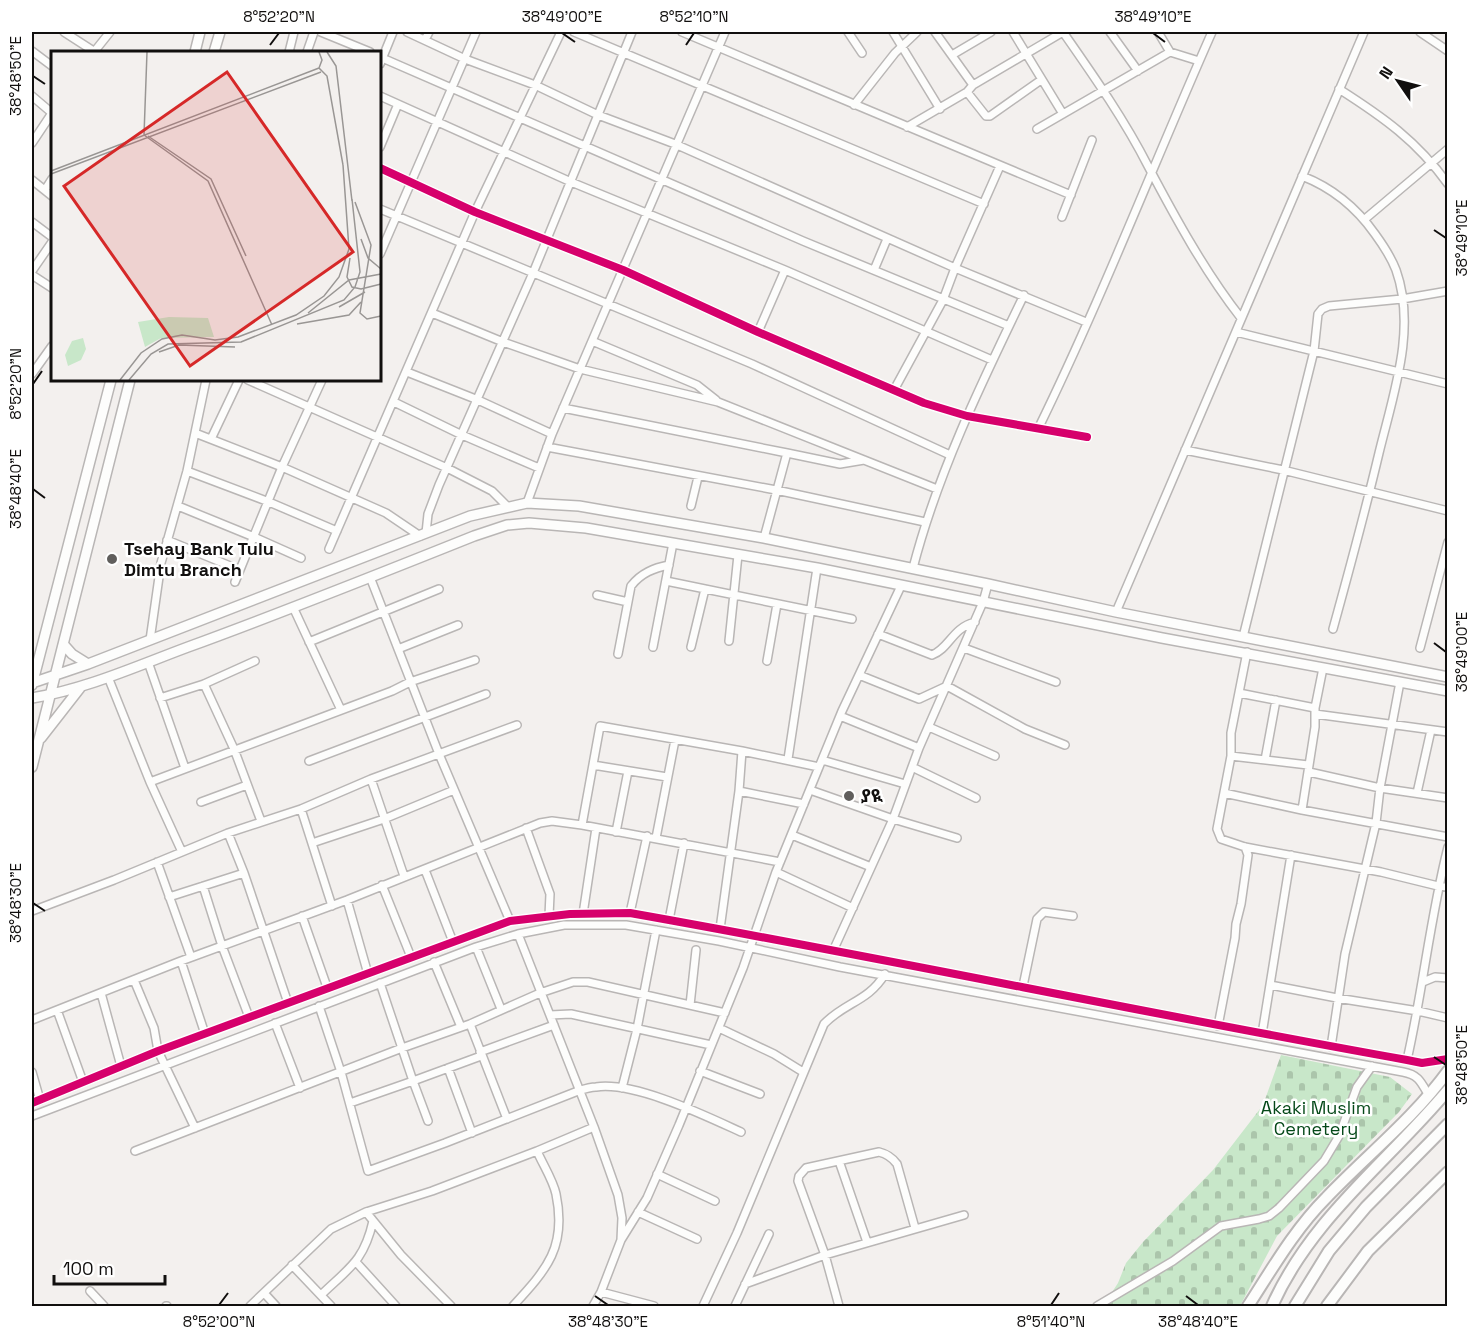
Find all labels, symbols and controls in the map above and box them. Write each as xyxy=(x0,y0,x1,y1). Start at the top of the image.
text: 8°52'20"N xyxy=(243,7,315,26)
text: 38°49'00"E xyxy=(522,7,602,26)
text: 8°52'10"N xyxy=(660,7,728,26)
text: 38°49'10"E xyxy=(1114,7,1192,26)
text: 38°48'50"E xyxy=(6,36,25,116)
inset map xyxy=(51,51,381,381)
north arrow xyxy=(1368,51,1428,111)
text: N xyxy=(1374,62,1398,83)
text: 38°49'10"E xyxy=(1452,199,1471,277)
text: 8°52'20"N xyxy=(6,348,25,420)
text: 38°48'40"E xyxy=(6,449,25,529)
place label: Tsehay Bank Tulu Dimtu Branch xyxy=(124,537,274,581)
marker: Tsehay Bank Tulu Dimtu Branch xyxy=(105,552,119,566)
text: 38°49'00"E xyxy=(1452,612,1471,692)
place label: ያዪ xyxy=(861,784,883,807)
marker: ያዪ xyxy=(842,789,856,803)
text: 38°48'30"E xyxy=(6,863,25,943)
text: 38°48'50"E xyxy=(1452,1025,1471,1105)
park label: Akaki Muslim Cemetery xyxy=(1261,1096,1371,1140)
scale bar xyxy=(54,1248,165,1286)
text: 100 m xyxy=(63,1257,114,1280)
text: 8°52'00"N xyxy=(183,1312,255,1331)
text: 38°48'30"E xyxy=(568,1312,648,1331)
text: 8°51'40"N xyxy=(1017,1312,1085,1331)
text: 38°48'40"E xyxy=(1158,1312,1238,1331)

